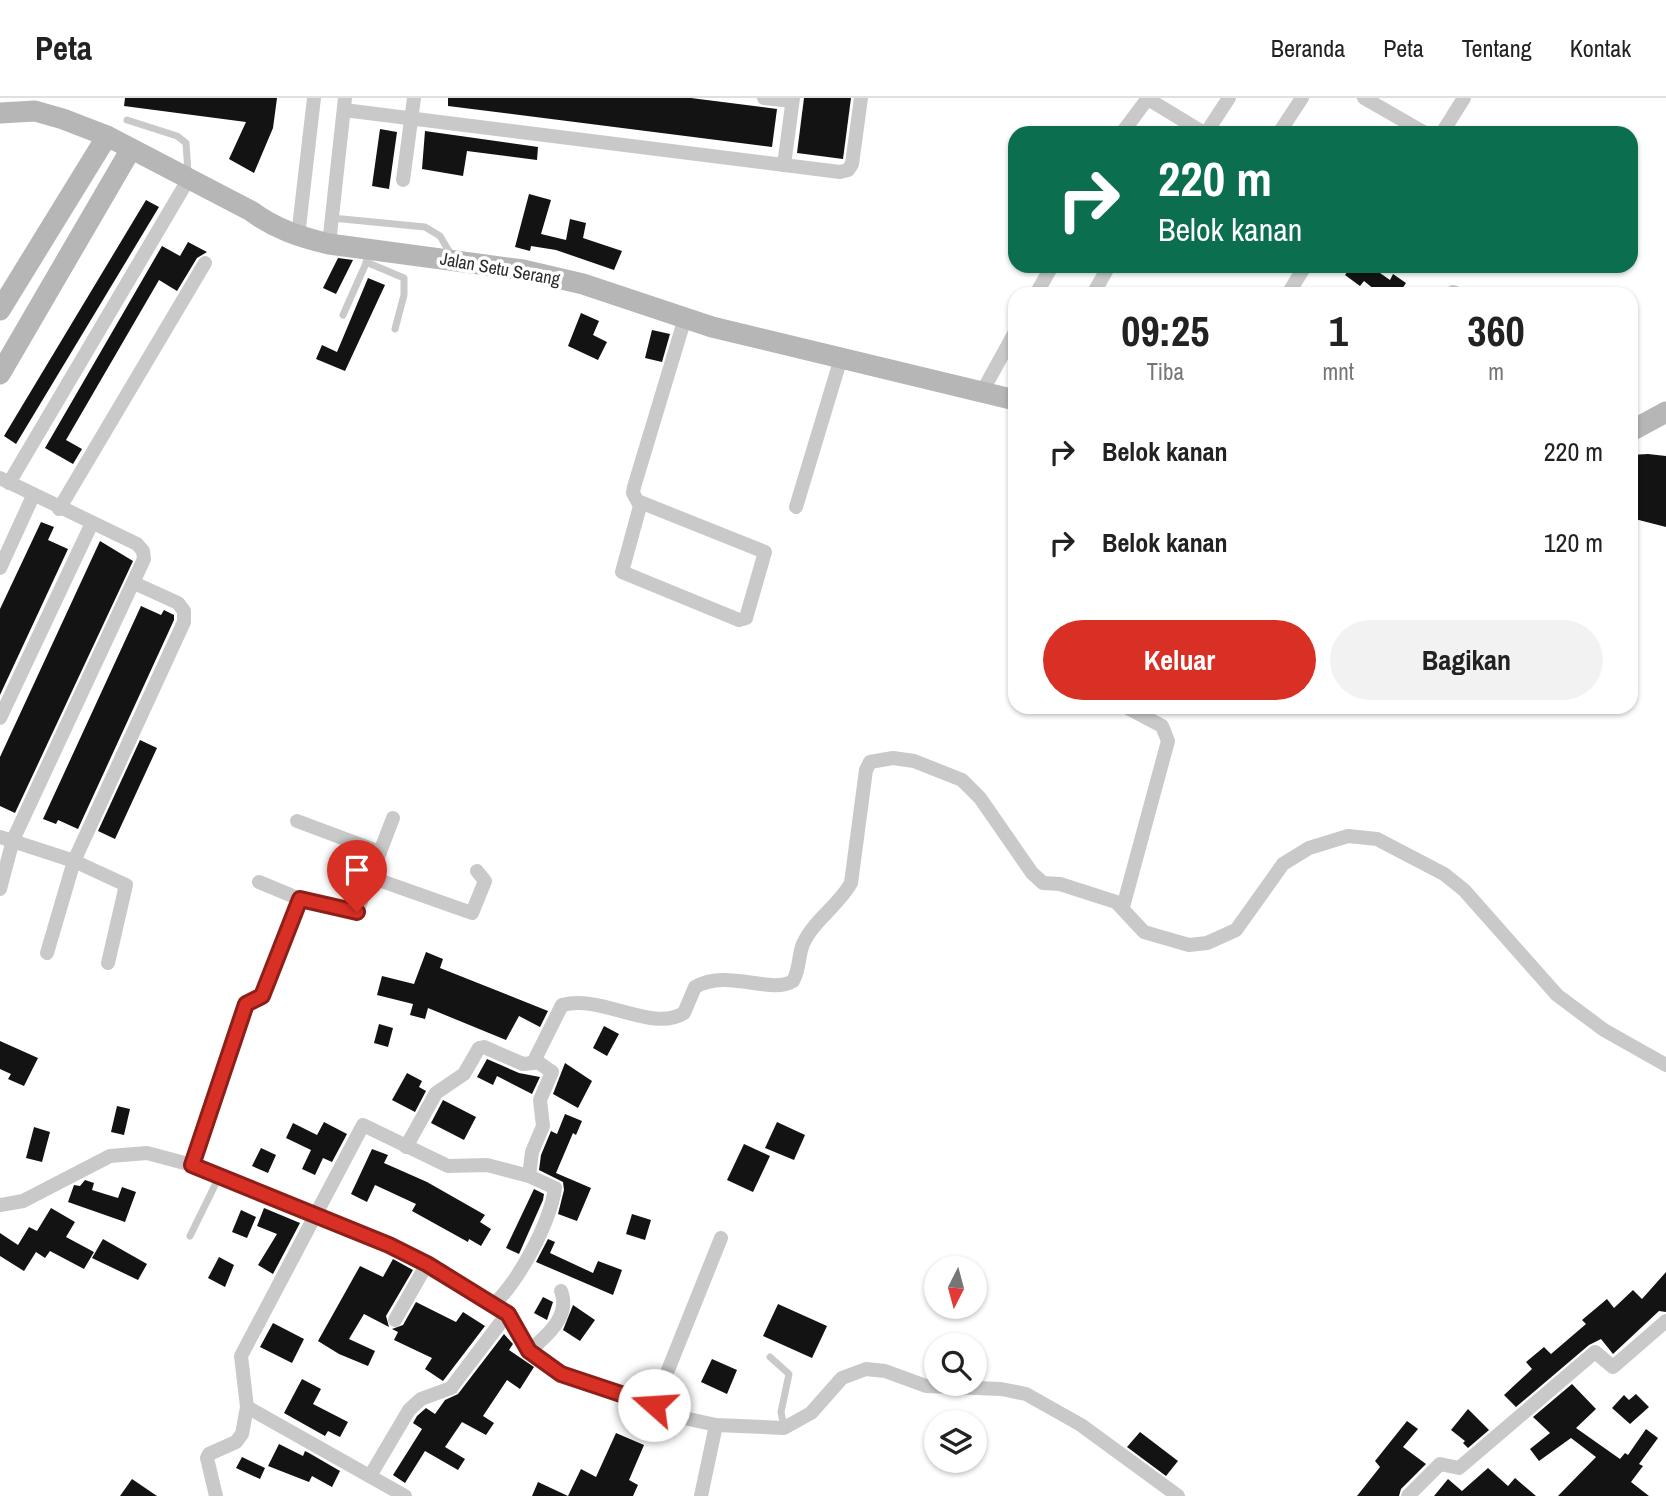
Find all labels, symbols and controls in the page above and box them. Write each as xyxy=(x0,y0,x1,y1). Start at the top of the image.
text: Peta xyxy=(35,26,92,70)
text: Beranda xyxy=(1271,32,1345,64)
text: Peta xyxy=(1383,32,1424,64)
text: Tentang xyxy=(1462,32,1532,64)
text: Kontak xyxy=(1570,32,1631,64)
text: 220 m xyxy=(1158,145,1272,211)
icon: right xyxy=(1043,154,1134,245)
text: Belok kanan xyxy=(1158,208,1302,251)
street label: Jalan Setu Serang xyxy=(438,246,563,291)
text: 09:25 xyxy=(1121,303,1209,359)
text: 1 xyxy=(1329,303,1348,359)
text: 360 xyxy=(1467,303,1525,359)
text: Tiba xyxy=(1147,356,1184,387)
text: mnt xyxy=(1323,356,1354,387)
text: m xyxy=(1488,356,1504,387)
icon: right xyxy=(1043,433,1081,471)
text: Belok kanan xyxy=(1102,434,1228,469)
text: 220 m xyxy=(1544,434,1603,469)
icon: right xyxy=(1043,524,1081,562)
text: Belok kanan xyxy=(1102,525,1228,560)
text: 120 m xyxy=(1544,525,1603,560)
button: Keluar xyxy=(1043,620,1316,700)
button: Bagikan xyxy=(1330,620,1603,700)
pin xyxy=(327,840,387,912)
icon: arrive xyxy=(338,851,376,889)
north arrow xyxy=(924,1256,987,1320)
map controls xyxy=(924,1256,987,1473)
button: search xyxy=(924,1333,987,1396)
position arrow xyxy=(617,1368,691,1442)
button: layers xyxy=(924,1410,987,1473)

